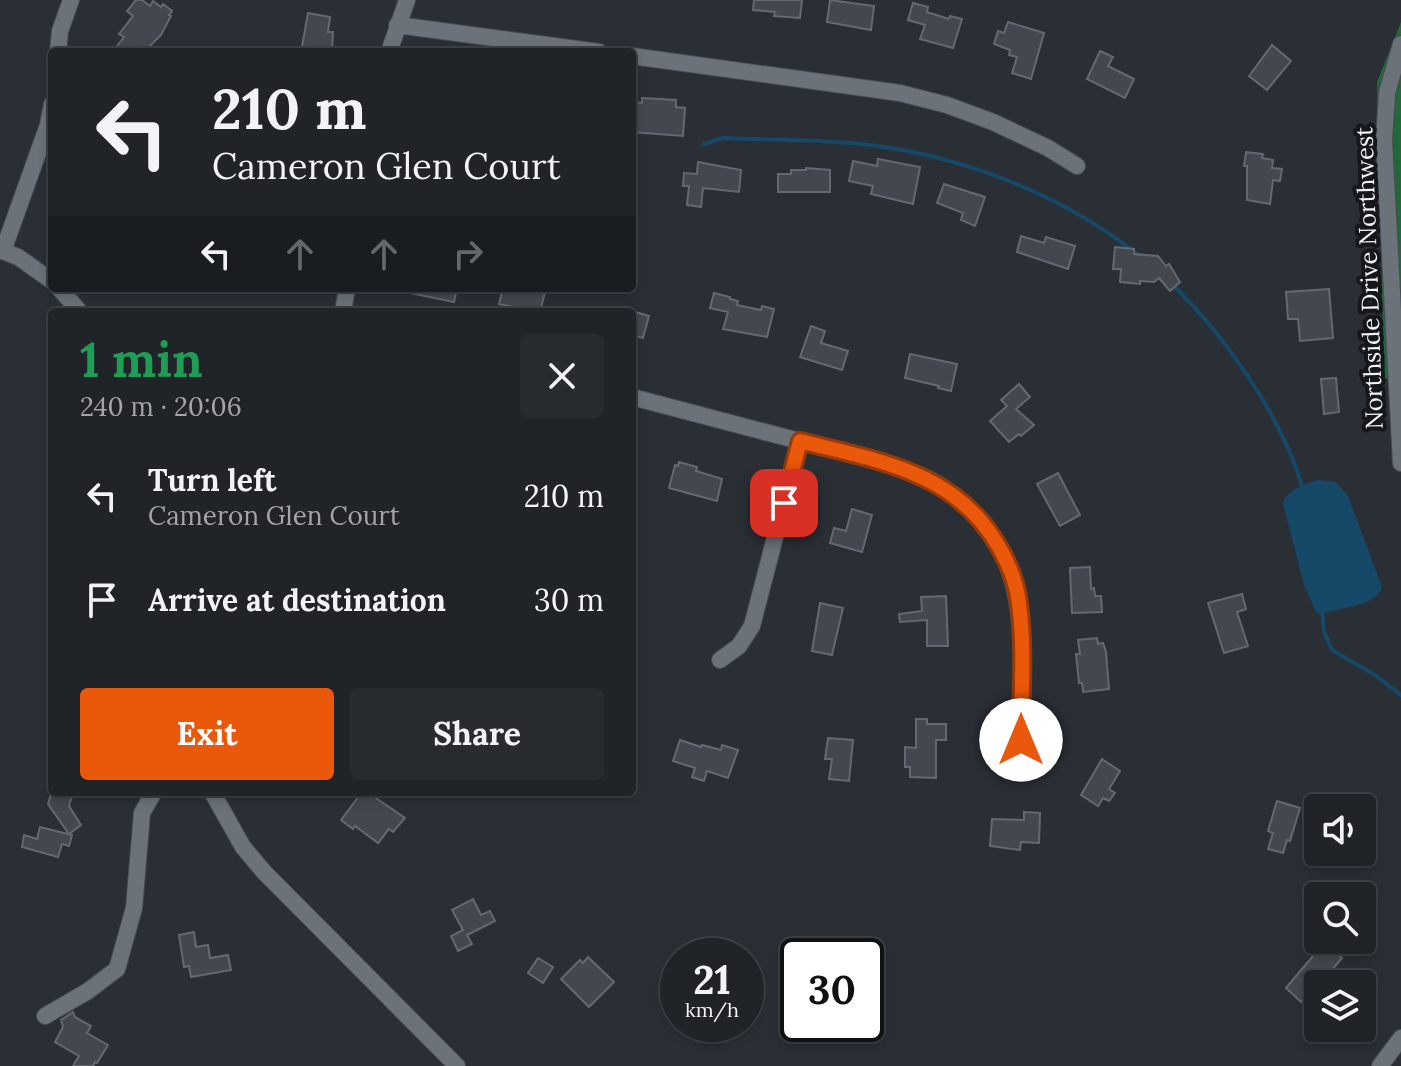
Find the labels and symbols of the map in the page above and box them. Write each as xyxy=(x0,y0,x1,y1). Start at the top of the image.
street label: Northside Drive Northwest xyxy=(1348,125,1390,430)
pin xyxy=(750,469,818,537)
position arrow xyxy=(979,698,1063,782)
speed limit sign: 30 xyxy=(780,938,884,1042)

